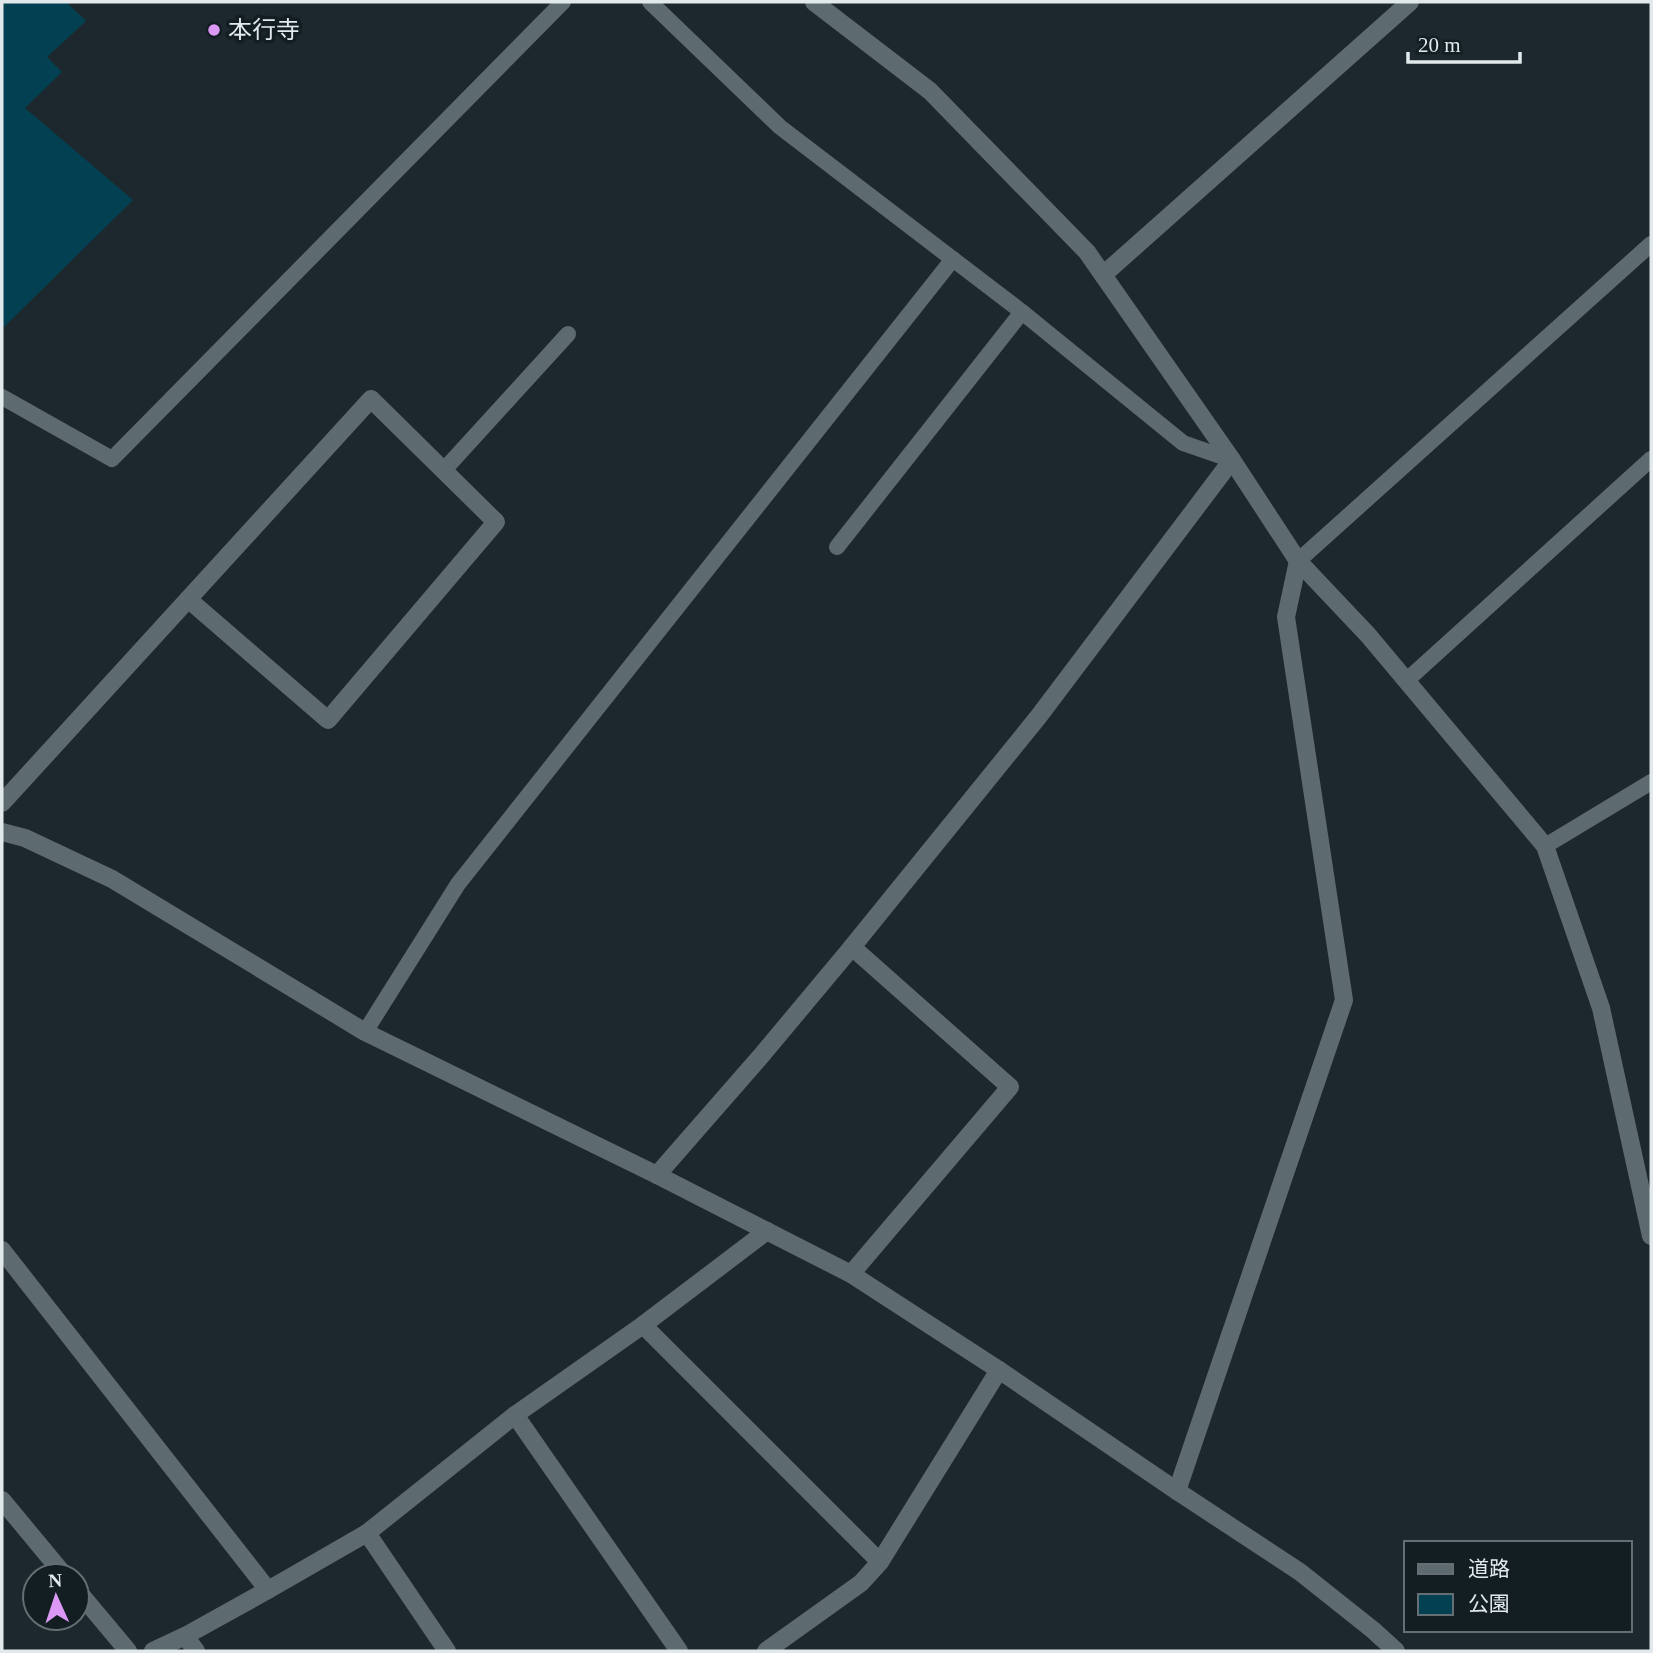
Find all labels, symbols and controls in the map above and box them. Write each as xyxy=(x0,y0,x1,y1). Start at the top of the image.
place label: 本行寺 xyxy=(228,17,300,43)
scale bar xyxy=(1408,21,1520,65)
marker: 本行寺 xyxy=(206,22,222,38)
text: 20 m xyxy=(1418,33,1461,57)
legend xyxy=(1404,1541,1632,1632)
text: 道路 xyxy=(1468,1557,1510,1581)
north arrow xyxy=(21,1562,91,1632)
text: N xyxy=(48,1570,63,1591)
text: 公園 xyxy=(1468,1592,1510,1616)

